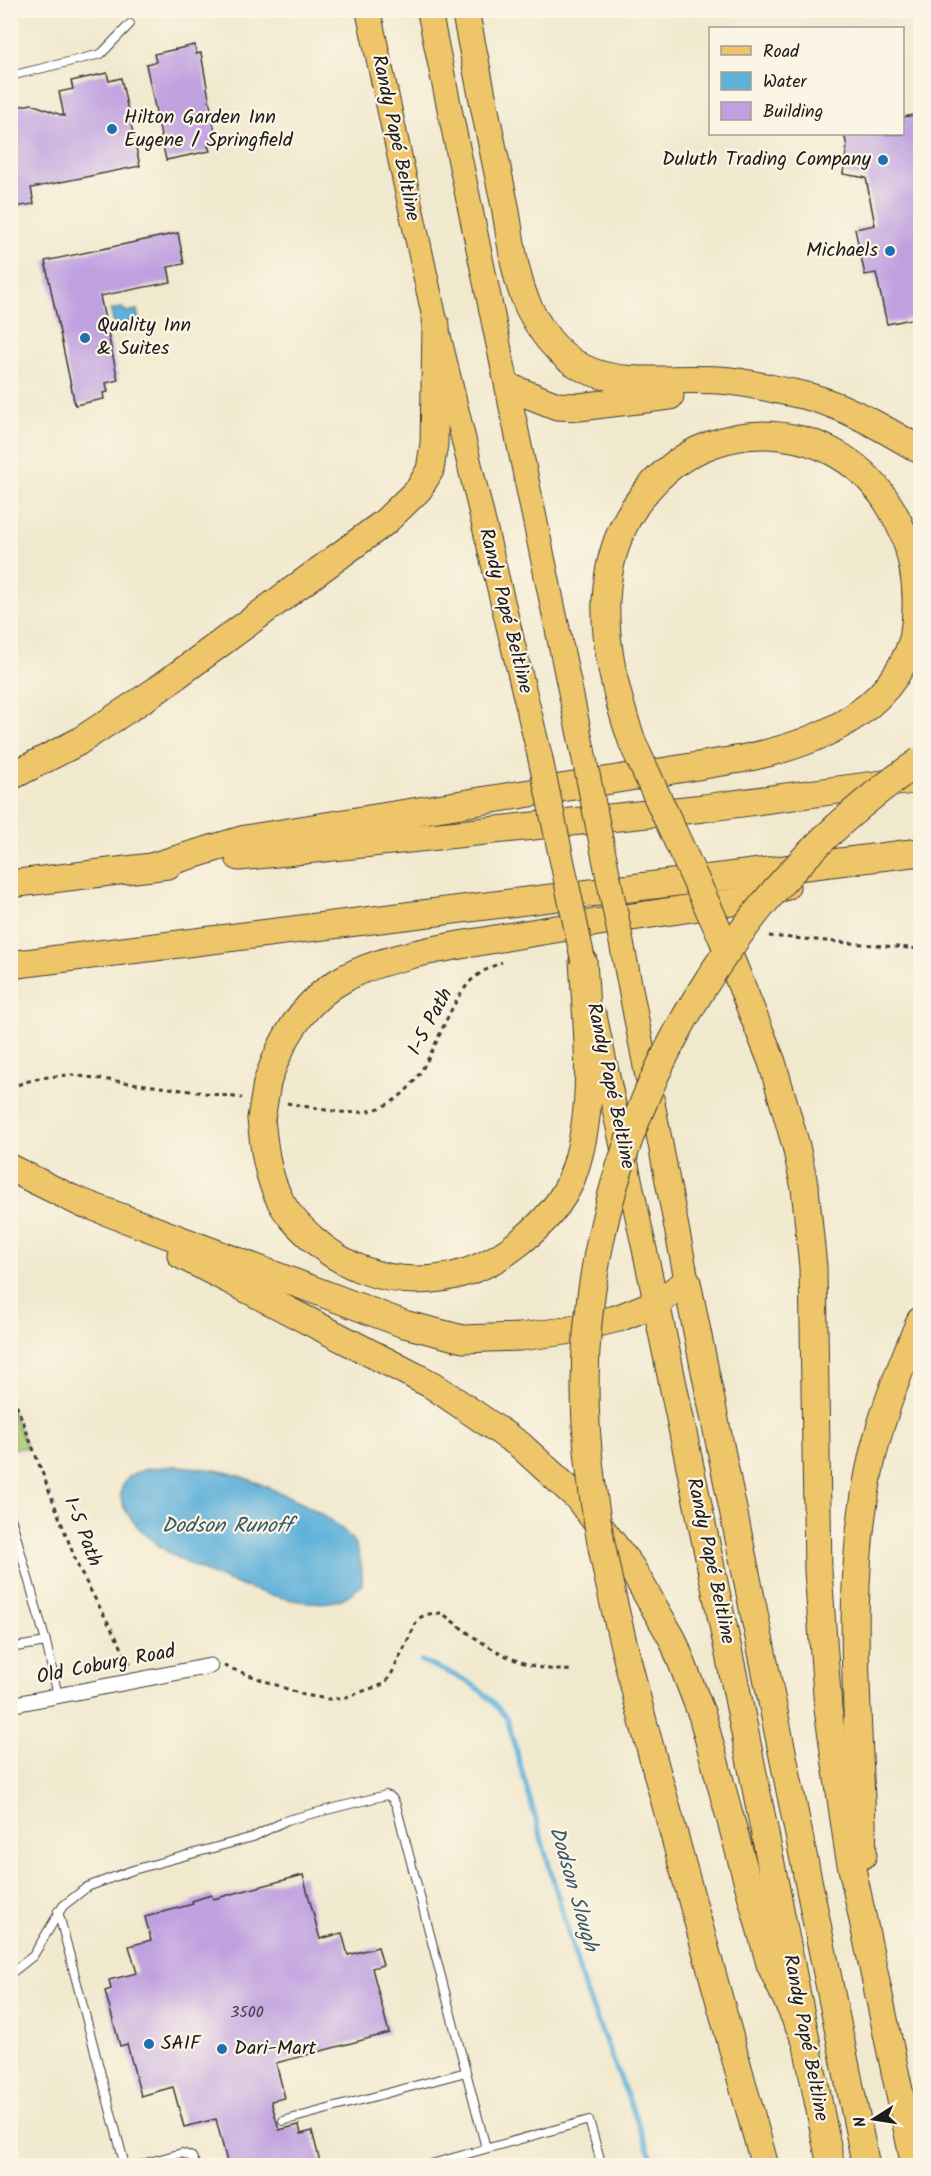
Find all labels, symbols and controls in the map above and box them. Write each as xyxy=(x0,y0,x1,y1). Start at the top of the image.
legend xyxy=(709,27,904,135)
text: Road xyxy=(763,38,800,67)
street label: Randy Papé Beltline xyxy=(362,52,428,224)
text: Water xyxy=(763,68,808,97)
text: Building xyxy=(763,98,823,127)
place label: Hilton Garden Inn Eugene / Springfield xyxy=(124,102,294,157)
marker: Hilton Garden Inn Eugene / Springfield xyxy=(105,122,119,136)
place label: Duluth Trading Company xyxy=(662,144,872,176)
marker: Duluth Trading Company xyxy=(876,153,890,167)
place label: Michaels xyxy=(806,235,878,267)
marker: Michaels xyxy=(883,244,897,258)
place label: Quality Inn & Suites xyxy=(97,310,191,365)
marker: Quality Inn & Suites xyxy=(78,331,92,345)
street label: Randy Papé Beltline xyxy=(469,525,541,697)
street label: I-5 Path xyxy=(400,982,462,1062)
street label: Randy Papé Beltline xyxy=(577,1000,643,1172)
street label: Randy Papé Beltline xyxy=(677,1475,743,1647)
street label: I-5 Path xyxy=(54,1492,110,1572)
water label: Dodson Runoff xyxy=(162,1510,298,1543)
street label: Old Coburg Road xyxy=(34,1636,179,1694)
water label: Dodson Slough xyxy=(539,1823,607,1957)
street label: Randy Papé Beltline xyxy=(773,1952,837,2124)
house number: 3500 xyxy=(230,2000,264,2025)
place label: SAIF xyxy=(161,2028,202,2060)
place label: Dari-Mart xyxy=(234,2033,317,2065)
marker: SAIF xyxy=(142,2037,156,2051)
marker: Dari-Mart xyxy=(215,2042,229,2056)
north arrow xyxy=(844,2089,904,2149)
text: N xyxy=(848,2114,874,2129)

